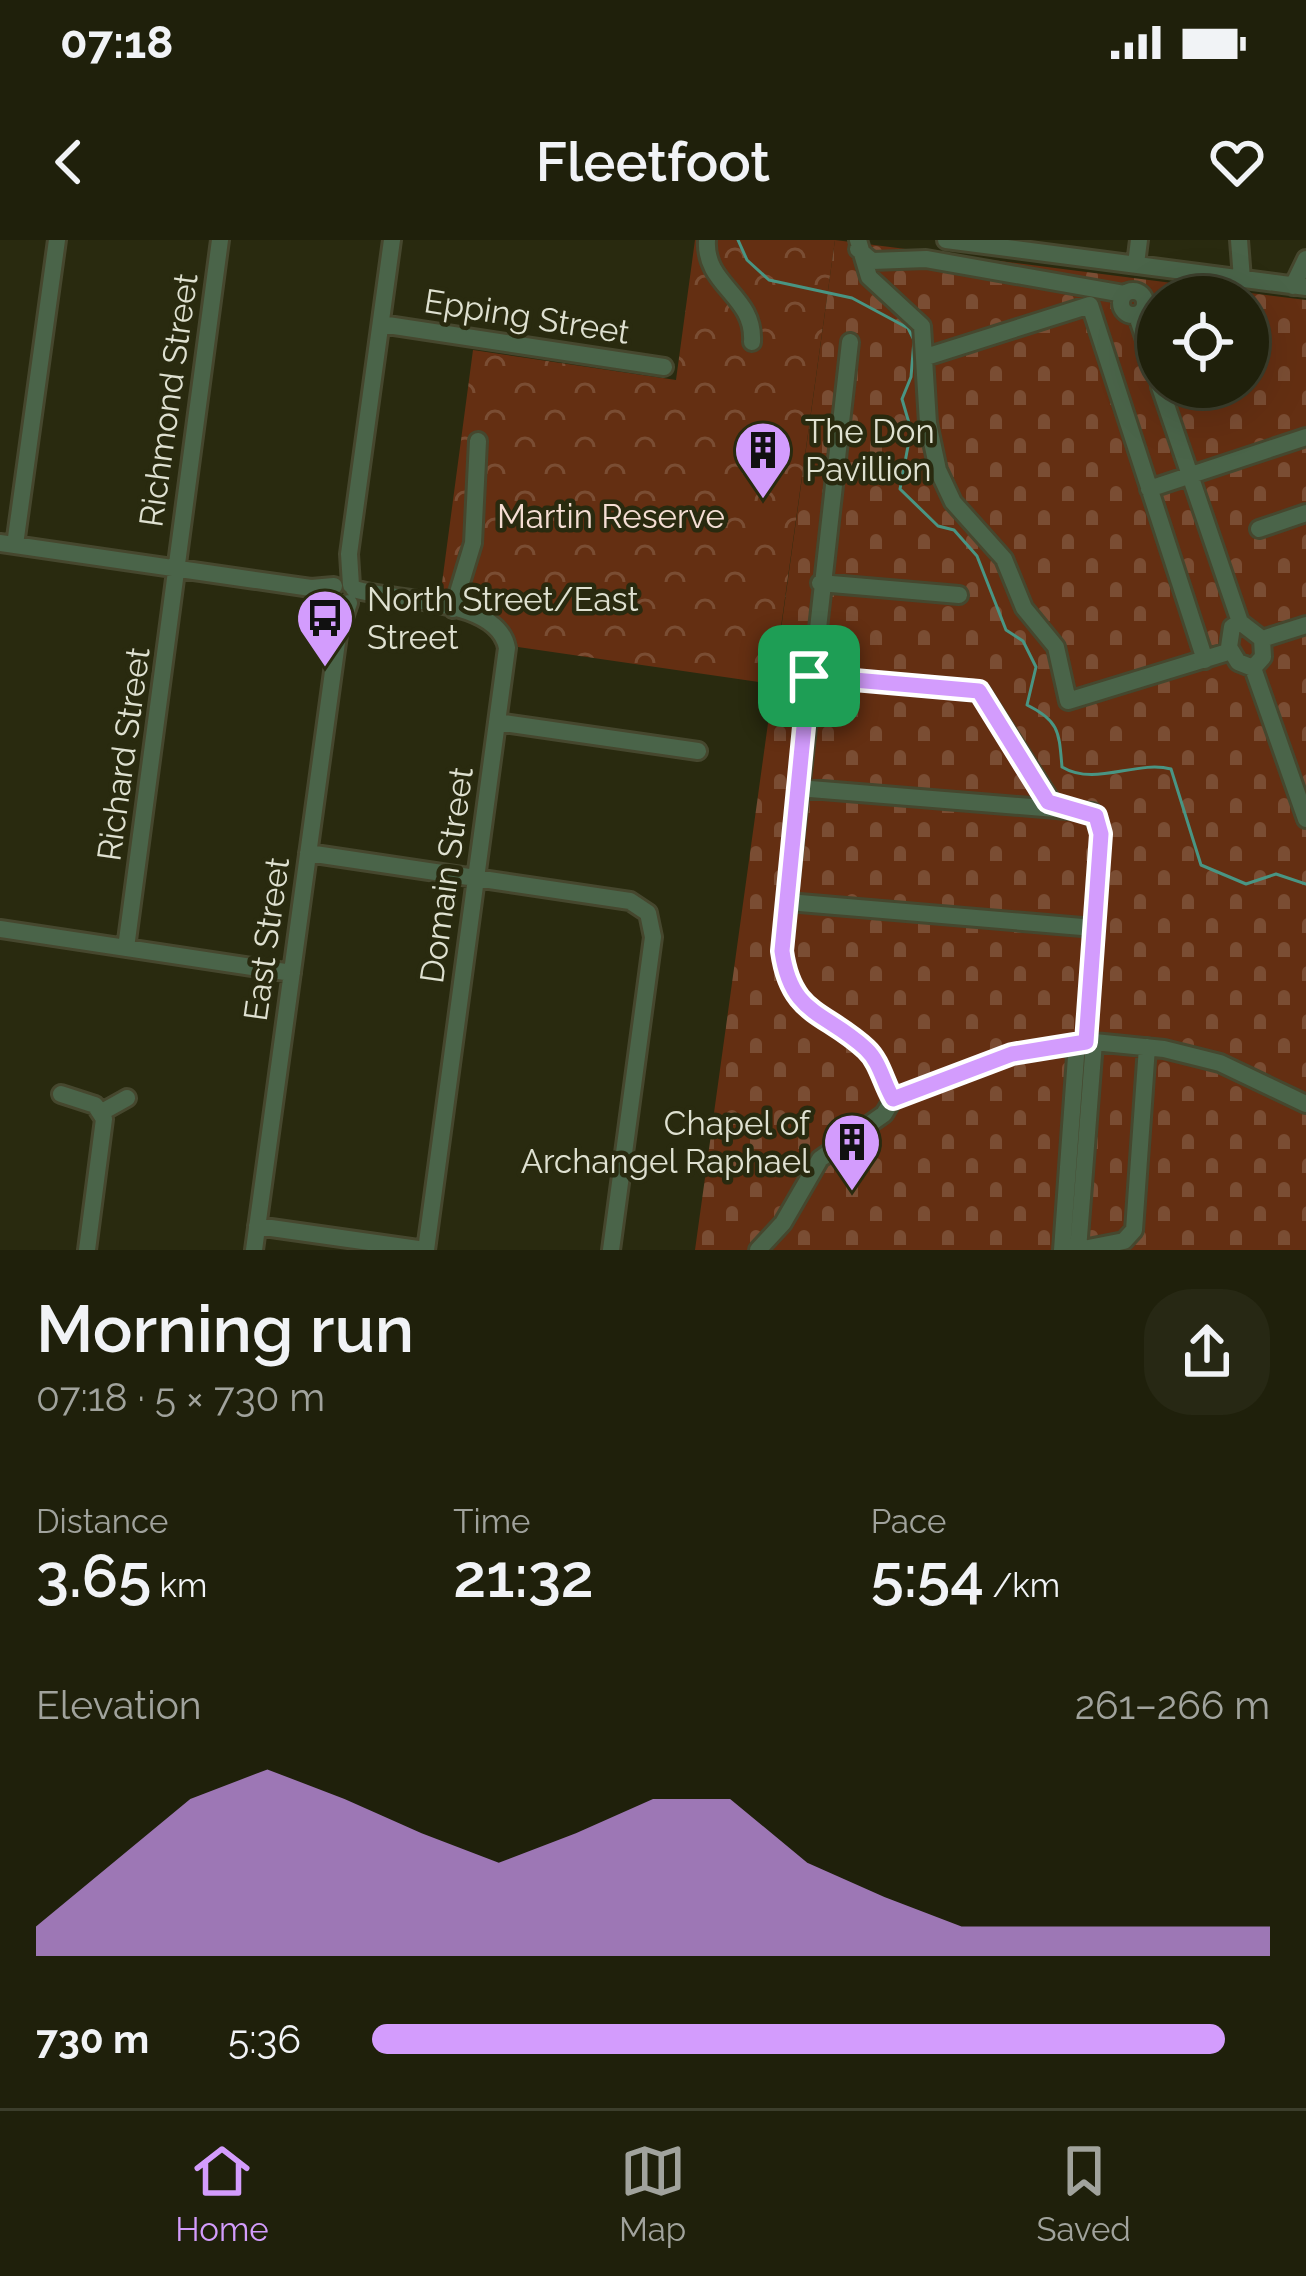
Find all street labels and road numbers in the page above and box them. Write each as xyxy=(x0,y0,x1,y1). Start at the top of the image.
street label: Richmond Street xyxy=(131,271,206,529)
street label: Epping Street xyxy=(421,281,632,352)
street label: Richard Street xyxy=(89,645,158,863)
street label: Domain Street xyxy=(412,764,481,986)
street label: East Street xyxy=(236,855,297,1023)

